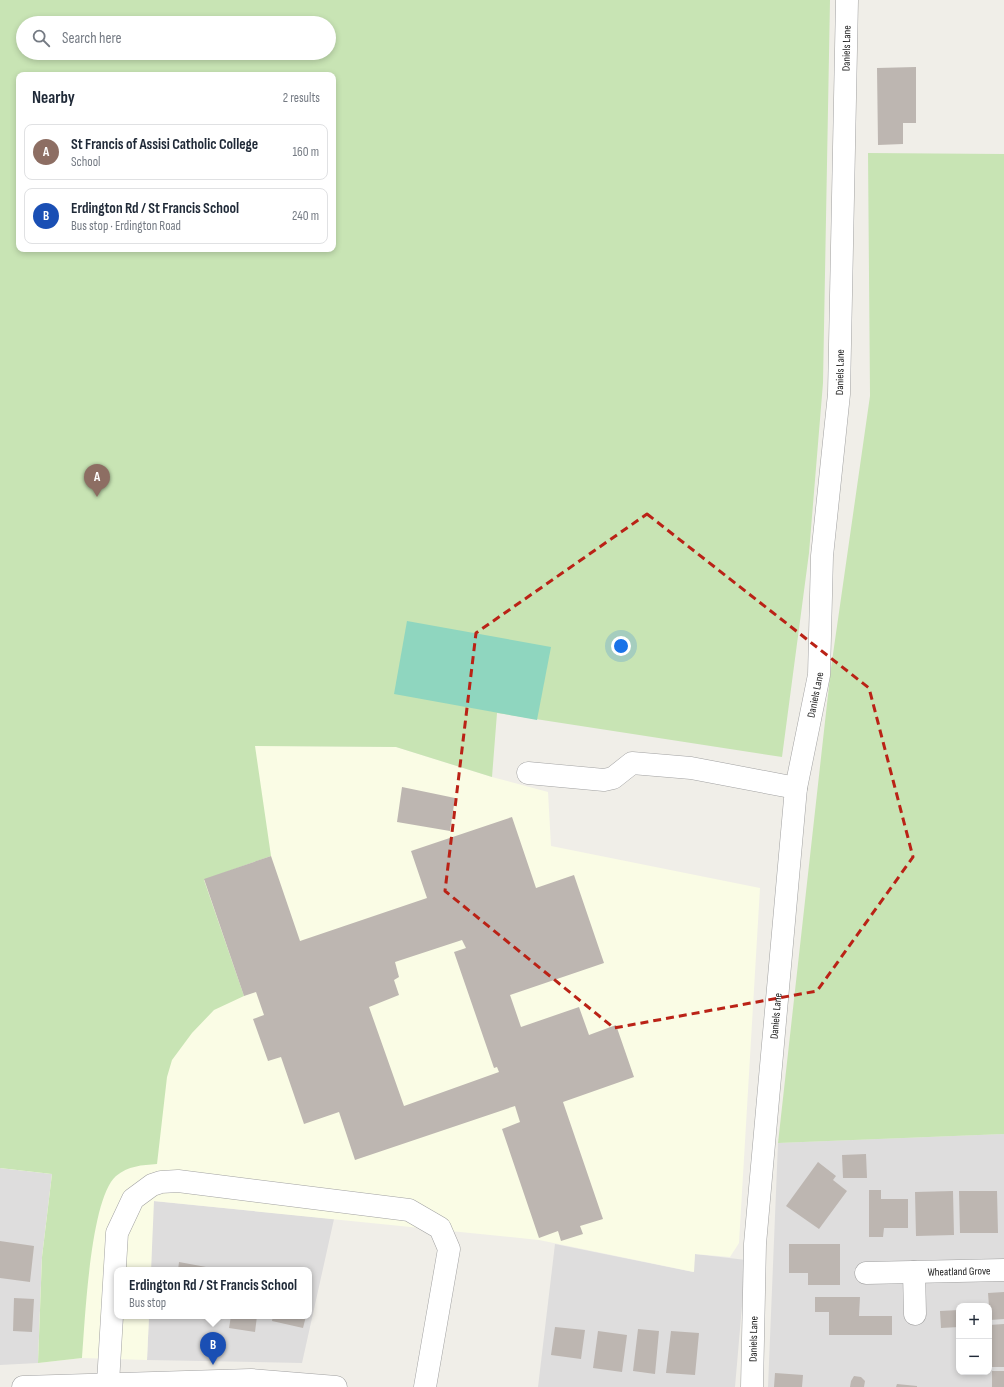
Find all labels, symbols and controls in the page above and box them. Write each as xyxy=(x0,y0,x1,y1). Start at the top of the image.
search box xyxy=(16,16,336,60)
street label: Daniels Lane xyxy=(840,25,853,71)
icon: search xyxy=(30,27,52,49)
text: Search here xyxy=(62,29,122,48)
text: Nearby xyxy=(32,88,75,108)
text: 2 results xyxy=(283,90,320,106)
text: St Francis of Assisi Catholic College xyxy=(71,135,258,154)
text: A xyxy=(43,144,49,160)
text: 160 m xyxy=(293,144,319,160)
text: School xyxy=(71,154,101,170)
text: Erdington Rd / St Francis School xyxy=(71,199,239,218)
text: B xyxy=(43,208,49,224)
text: 240 m xyxy=(292,208,319,224)
text: Bus stop · Erdington Road xyxy=(71,218,181,234)
street label: Daniels Lane xyxy=(833,349,847,395)
pin: A xyxy=(84,464,110,497)
your location xyxy=(611,636,631,656)
street label: Daniels Lane xyxy=(805,672,826,719)
street label: Daniels Lane xyxy=(767,992,785,1040)
street label: Wheatland Grove xyxy=(927,1264,991,1279)
popup xyxy=(114,1267,312,1319)
text: Erdington Rd / St Francis School xyxy=(129,1276,297,1295)
text: Bus stop xyxy=(129,1295,166,1311)
map controls xyxy=(956,1303,992,1375)
button: + xyxy=(956,1303,992,1339)
street label: Daniels Lane xyxy=(747,1316,760,1362)
pin: B xyxy=(200,1332,226,1365)
button: − xyxy=(956,1339,992,1375)

